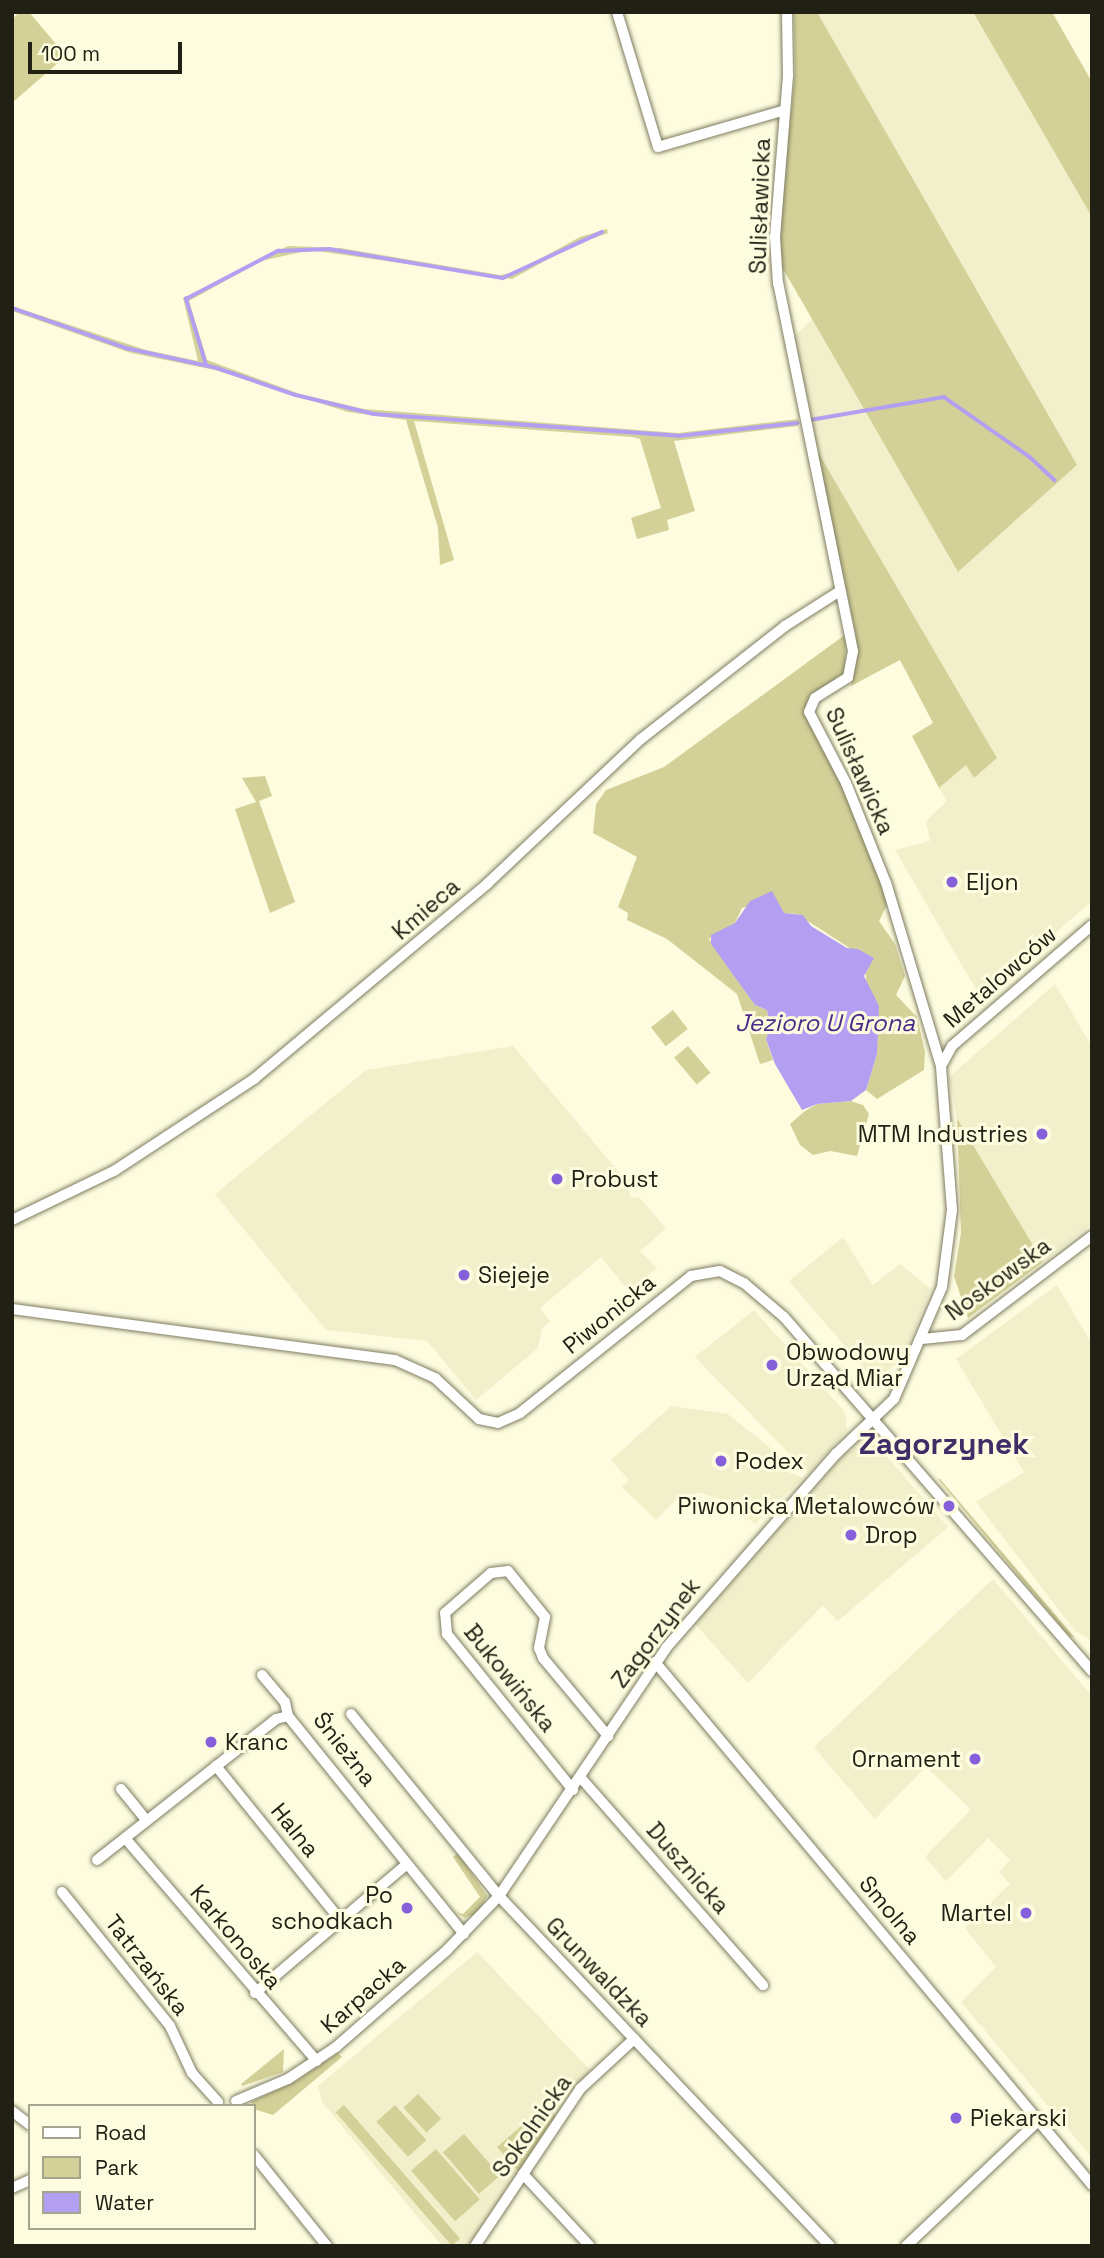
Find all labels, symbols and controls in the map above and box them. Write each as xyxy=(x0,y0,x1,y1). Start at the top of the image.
scale bar xyxy=(32,28,186,72)
text: 100 m xyxy=(41,40,100,67)
street label: Sulisławicka xyxy=(744,137,776,275)
street label: Sulisławicka xyxy=(820,703,900,839)
place label: Eljon xyxy=(966,868,1019,896)
street label: Kmieca xyxy=(387,872,465,946)
marker: Eljon xyxy=(944,874,960,890)
street label: Metalowców xyxy=(938,920,1062,1034)
water label: Jezioro U Grona xyxy=(735,1009,915,1037)
place label: MTM Industries xyxy=(858,1120,1028,1148)
marker: MTM Industries xyxy=(1034,1126,1050,1142)
place label: Probust xyxy=(571,1165,659,1193)
marker: Probust xyxy=(549,1171,565,1187)
street label: Noskowska xyxy=(940,1232,1056,1326)
place label: Siejeje xyxy=(478,1261,550,1289)
marker: Siejeje xyxy=(456,1267,472,1283)
street label: Piwonicka xyxy=(557,1268,661,1360)
place label: Obwodowy Urząd Miar xyxy=(786,1338,910,1392)
marker: Obwodowy Urząd Miar xyxy=(764,1357,780,1373)
district label: Zagorzynek xyxy=(859,1426,1029,1462)
place label: Podex xyxy=(735,1447,804,1475)
marker: Podex xyxy=(713,1453,729,1469)
place label: Piwonicka Metalowców xyxy=(678,1492,935,1520)
marker: Piwonicka Metalowców xyxy=(941,1498,957,1514)
place label: Drop xyxy=(865,1521,918,1549)
marker: Drop xyxy=(843,1527,859,1543)
street label: Zagorzynek xyxy=(606,1573,706,1693)
street label: Bukowińska xyxy=(458,1619,562,1737)
street label: Śnieżna xyxy=(308,1706,382,1792)
place label: Kranc xyxy=(225,1728,288,1756)
marker: Kranc xyxy=(203,1734,219,1750)
place label: Ornament xyxy=(852,1745,961,1773)
marker: Ornament xyxy=(967,1751,983,1767)
street label: Halna xyxy=(265,1798,325,1862)
street label: Dusznicka xyxy=(641,1817,735,1919)
street label: Smolna xyxy=(853,1870,927,1950)
street label: Karkonoska xyxy=(184,1879,288,1995)
place label: Po schodkach xyxy=(271,1881,393,1935)
place label: Martel xyxy=(941,1899,1012,1927)
marker: Po schodkach xyxy=(399,1900,415,1916)
marker: Martel xyxy=(1018,1905,1034,1921)
street label: Tatrzańska xyxy=(99,1909,195,2021)
street label: Grunwaldzka xyxy=(540,1912,658,2032)
street label: Karpacka xyxy=(315,1951,411,2039)
street label: Sokolnicka xyxy=(487,2069,577,2183)
legend xyxy=(28,2104,256,2230)
place label: Piekarski xyxy=(970,2104,1067,2132)
marker: Piekarski xyxy=(948,2110,964,2126)
text: Road xyxy=(95,2119,147,2146)
text: Park xyxy=(95,2154,139,2181)
text: Water xyxy=(95,2189,154,2216)

